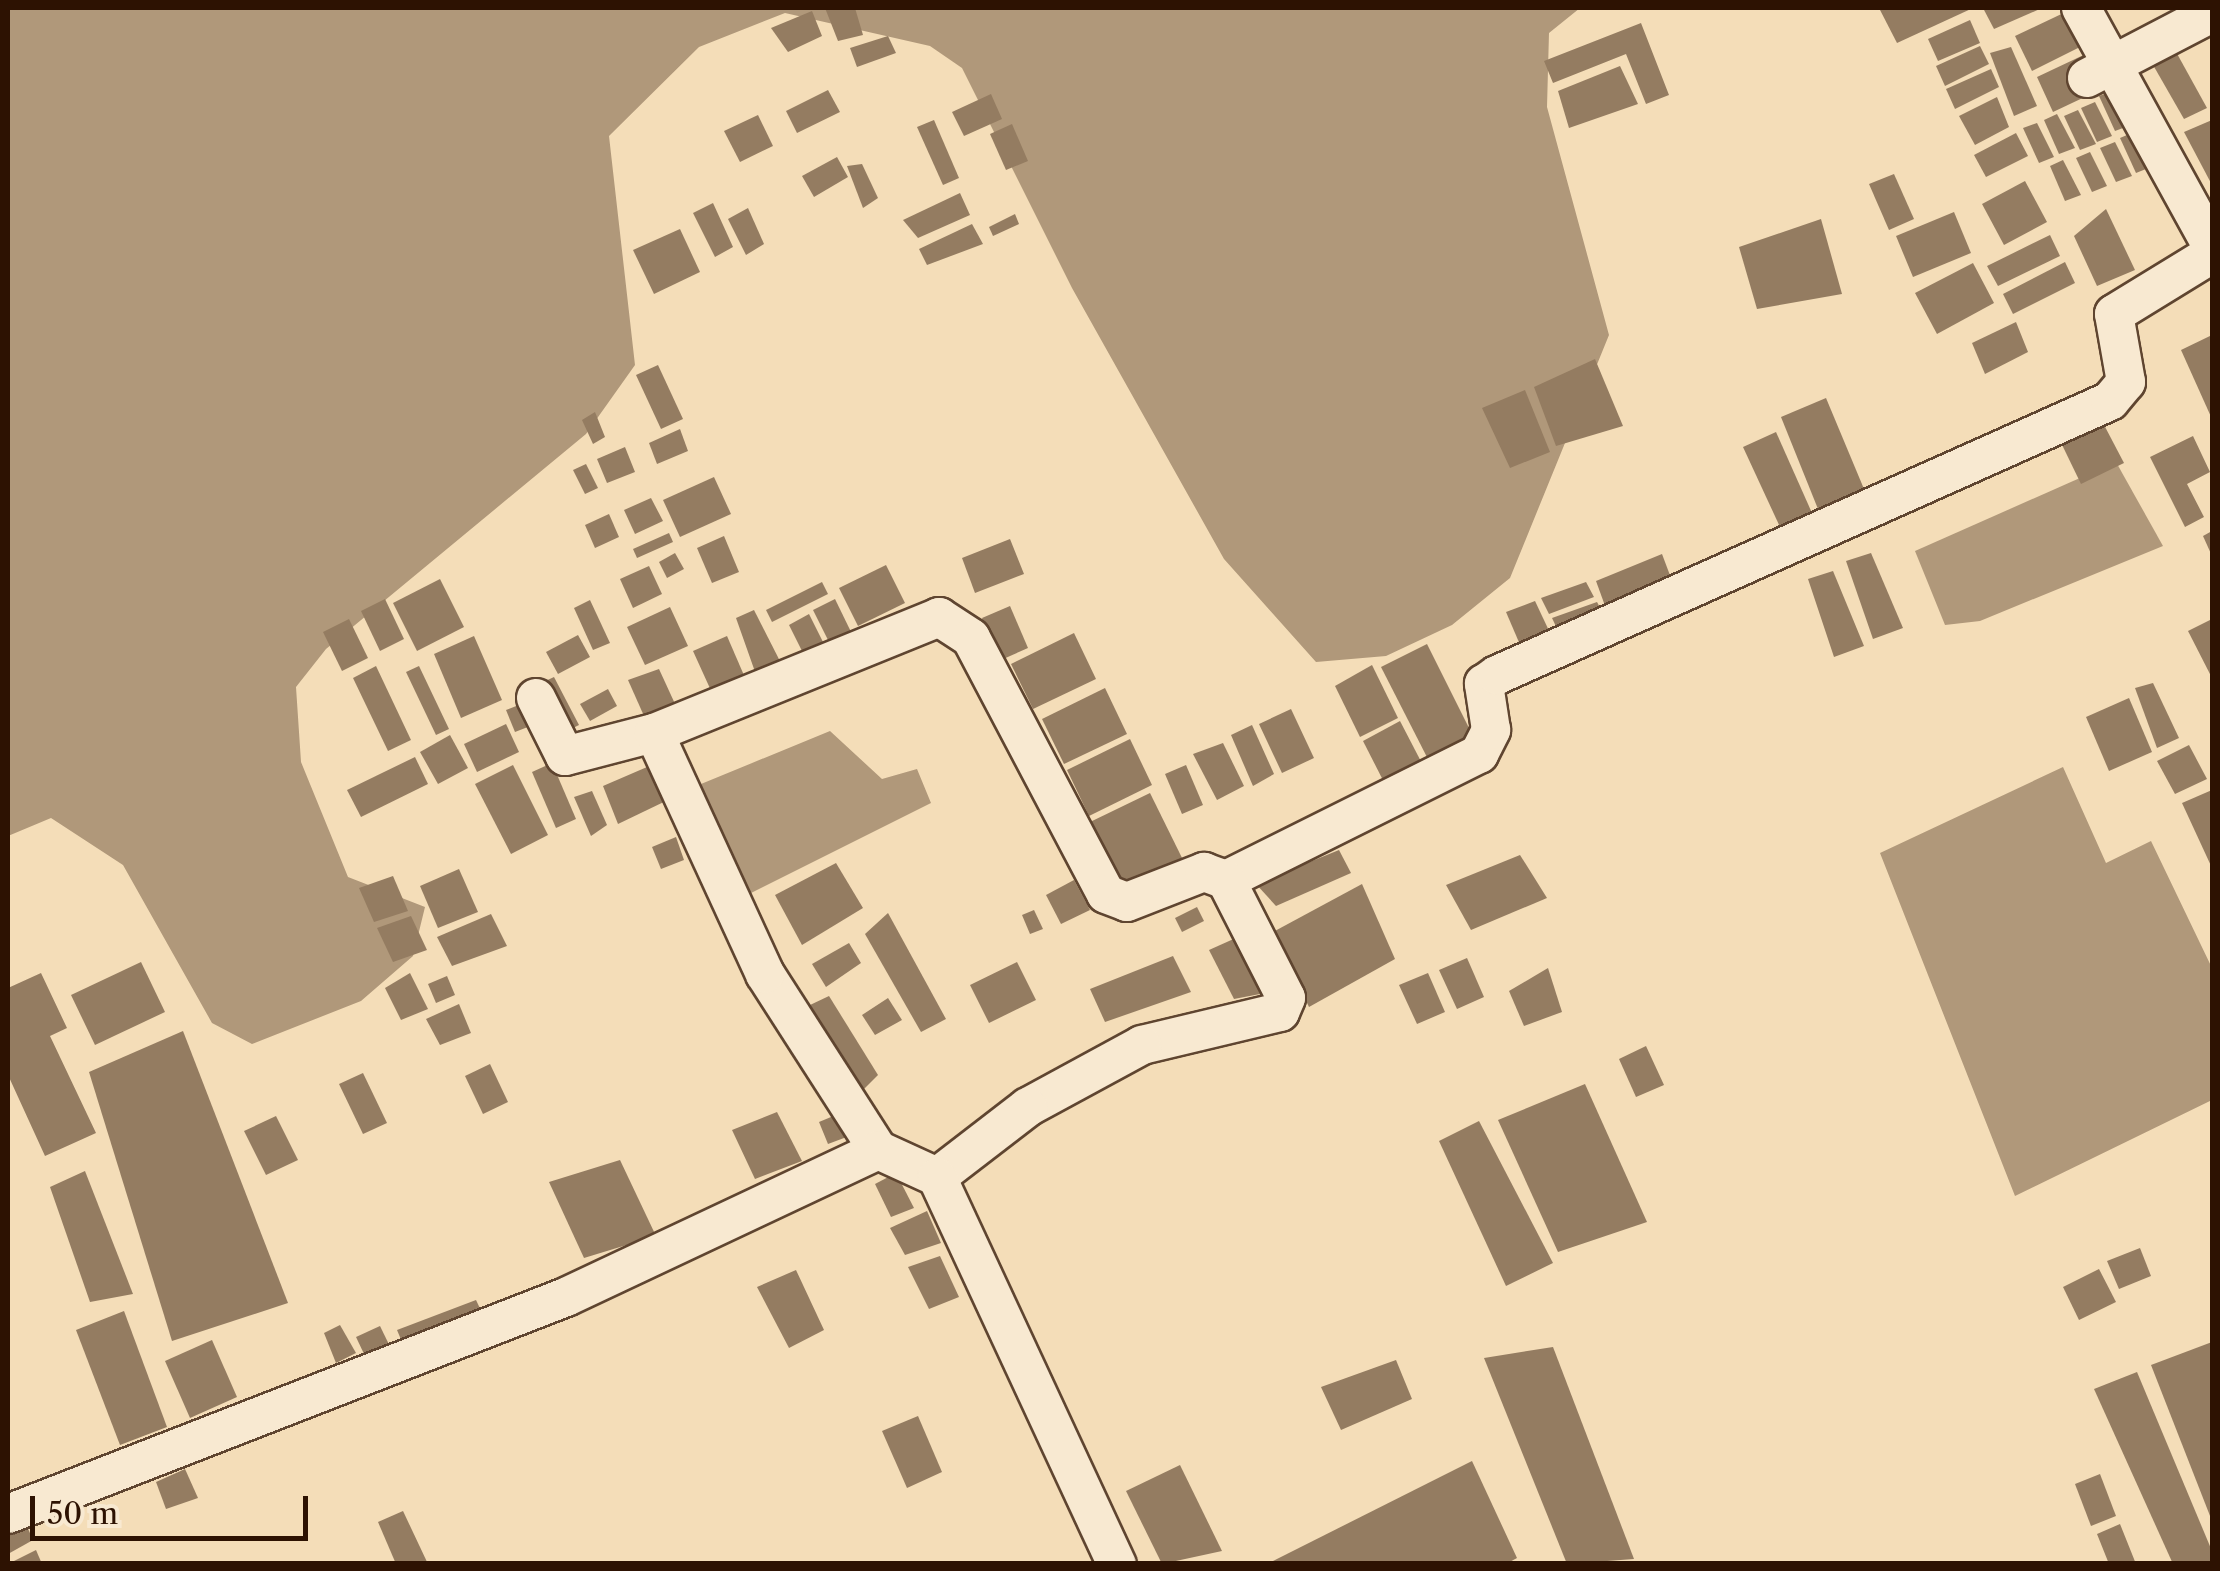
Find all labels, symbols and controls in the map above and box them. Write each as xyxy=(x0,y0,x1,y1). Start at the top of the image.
scale bar xyxy=(35,1476,312,1538)
text: 50 m xyxy=(47,1495,118,1532)

